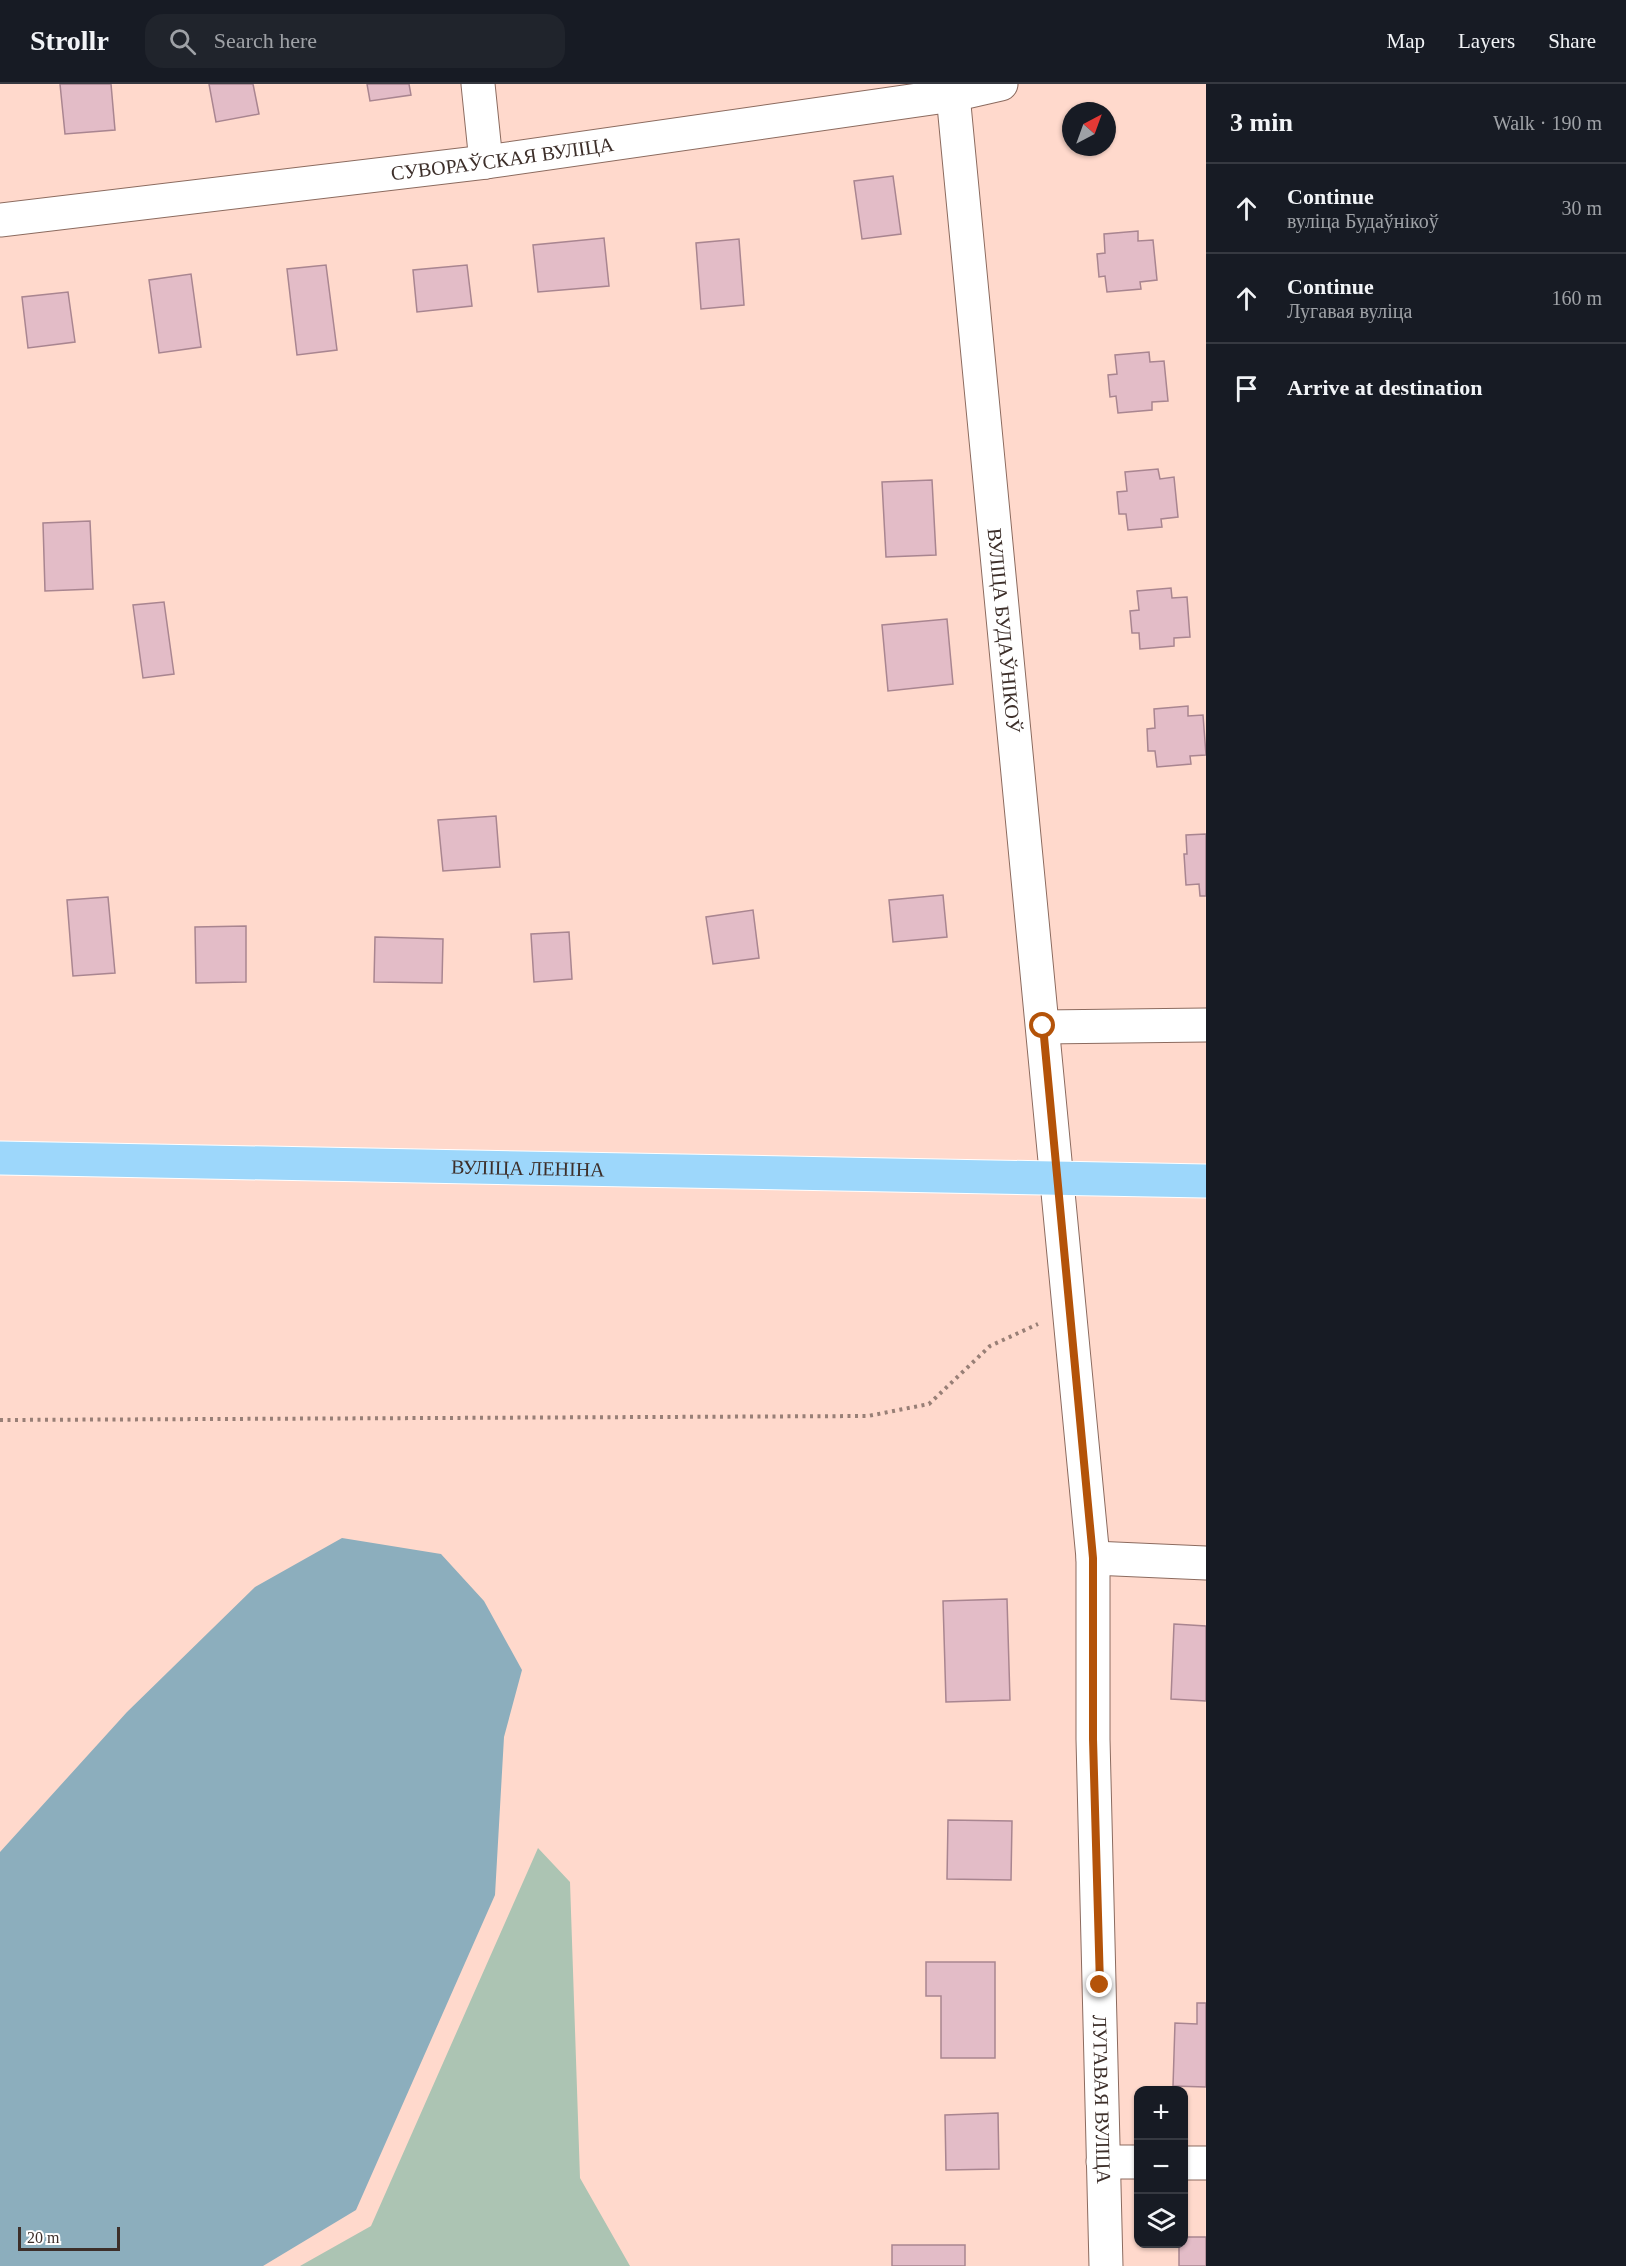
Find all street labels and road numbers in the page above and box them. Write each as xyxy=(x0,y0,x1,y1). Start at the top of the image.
street label: СУВОРАЎСКАЯ ВУЛІЦА xyxy=(390,133,616,184)
street label: ВУЛІЦА БУДАЎНІКОЎ xyxy=(984,527,1025,735)
street label: ВУЛІЦА ЛЕНІНА xyxy=(451,1156,605,1181)
street label: ЛУГАВАЯ ВУЛІЦА xyxy=(1089,2014,1115,2185)

